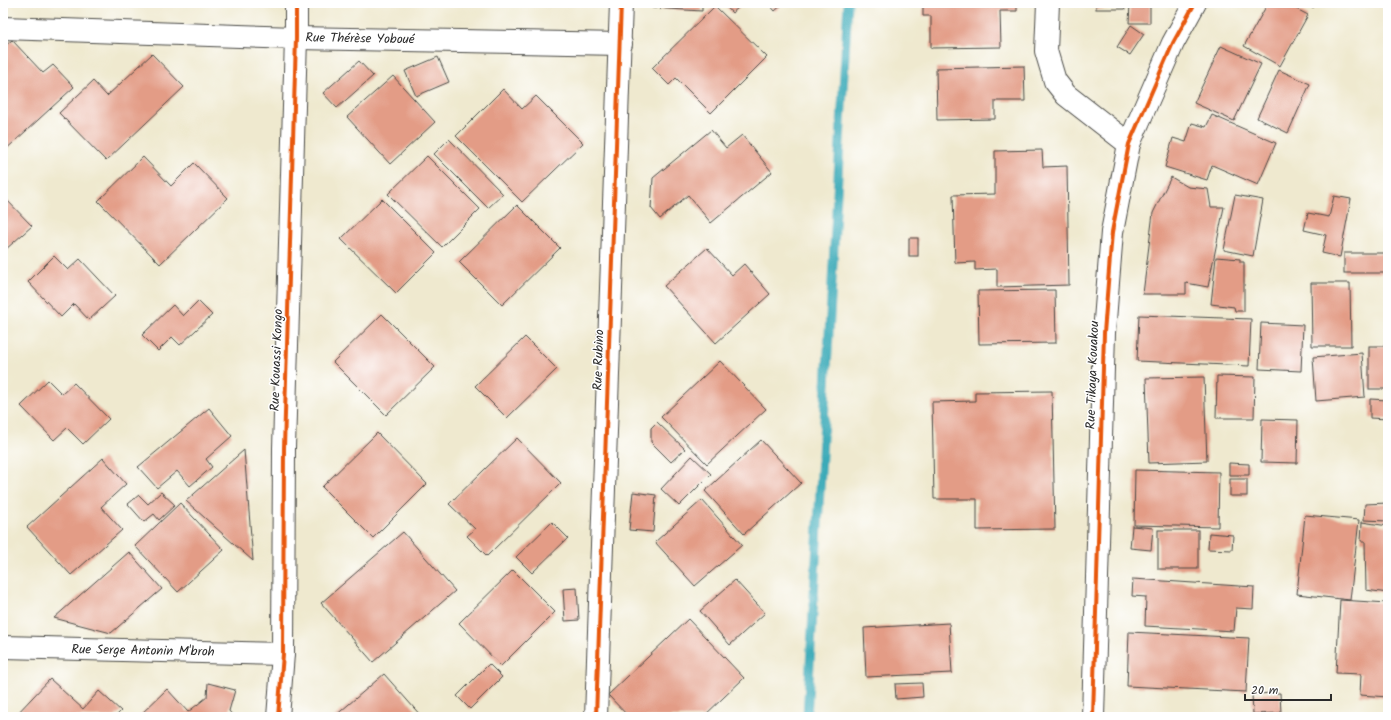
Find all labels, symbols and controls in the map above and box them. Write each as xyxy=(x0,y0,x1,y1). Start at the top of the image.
street label: Rue Thérèse Yoboué xyxy=(305,28,416,50)
street label: Rue Kouassi Kongo xyxy=(265,308,289,412)
street label: Rue Tikaya Kouakou xyxy=(1081,320,1105,430)
street label: Rue Rubino xyxy=(587,329,611,391)
street label: Rue Serge Antonin M'broh xyxy=(71,639,215,663)
scale bar xyxy=(1245,676,1331,702)
text: 20 m xyxy=(1251,681,1279,700)

